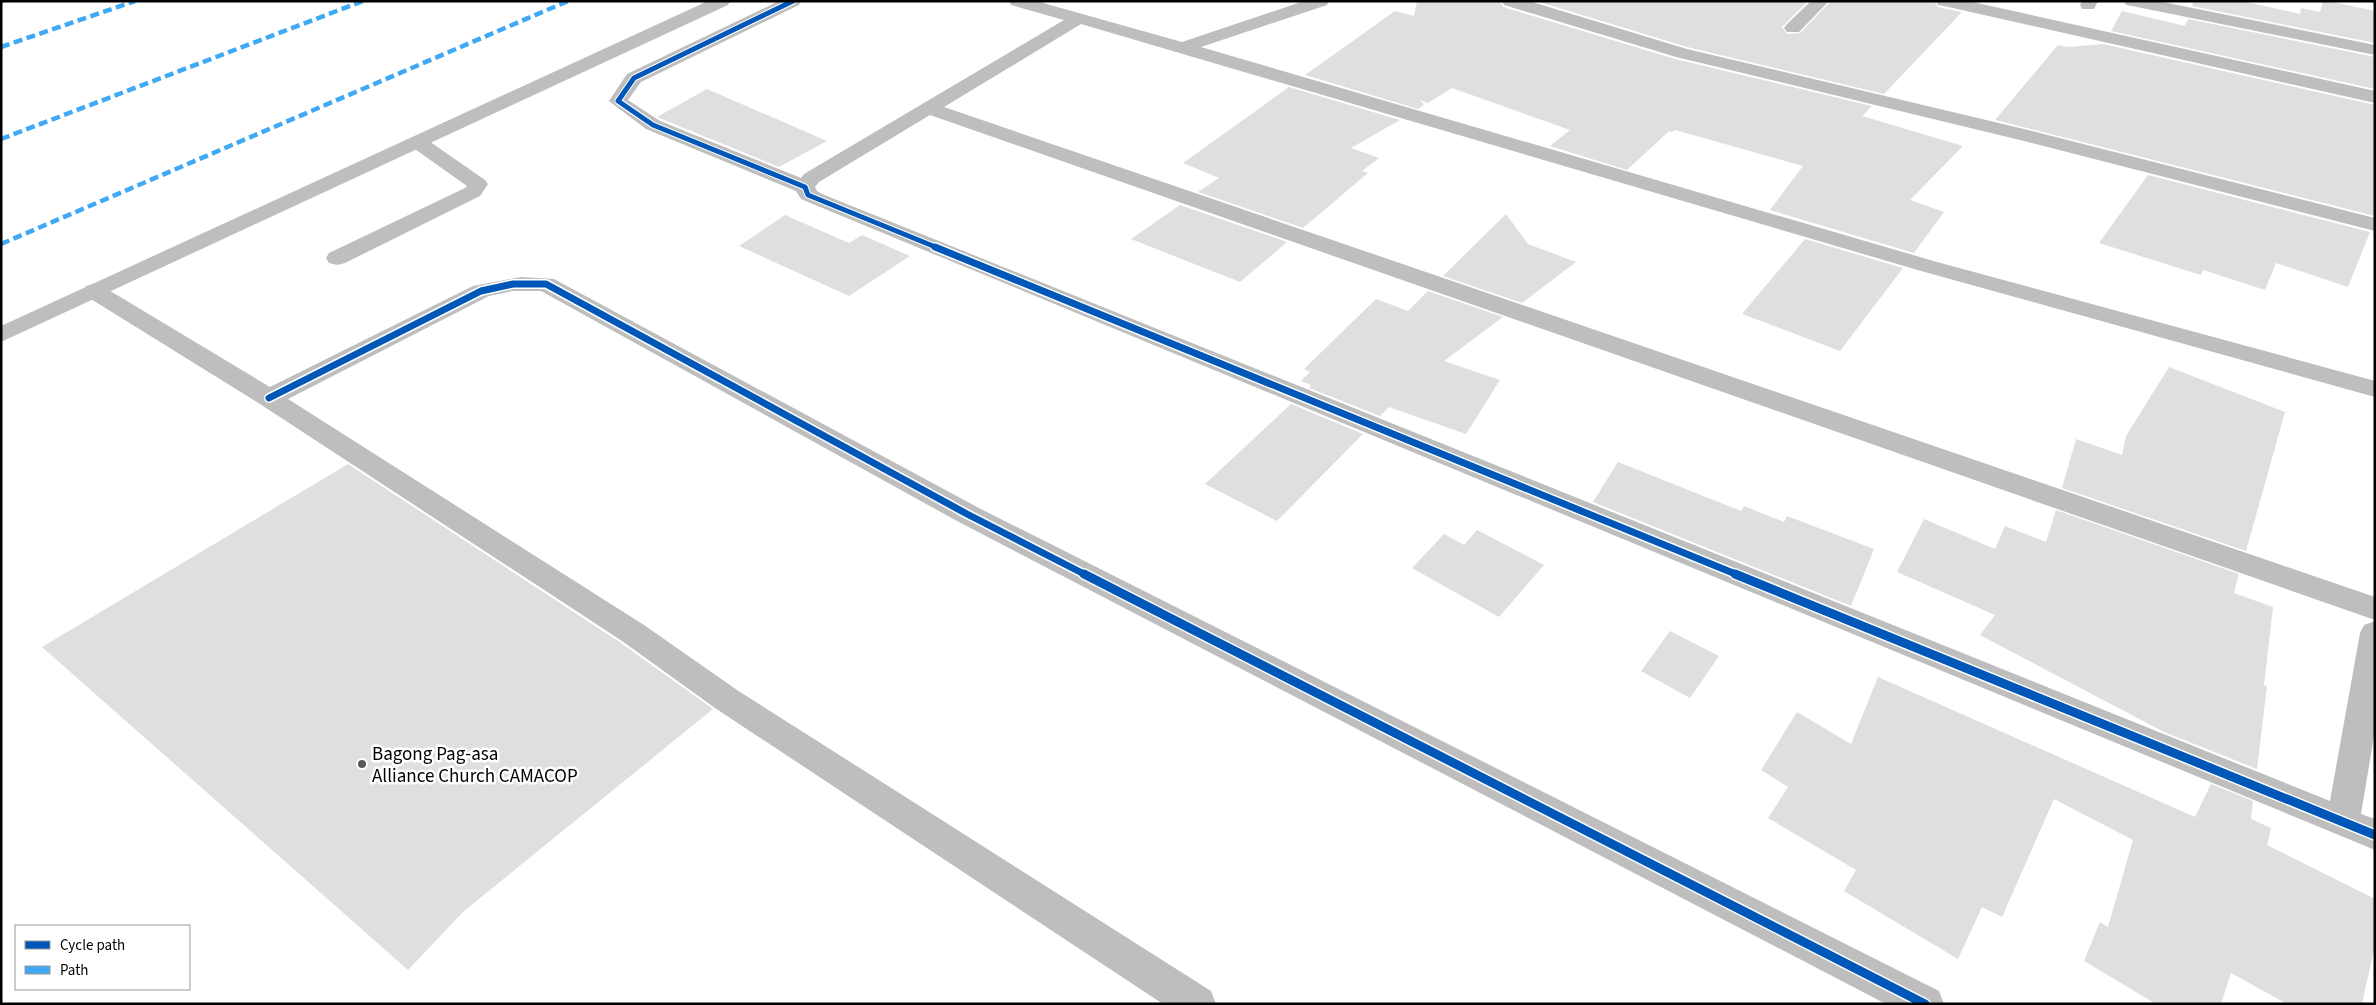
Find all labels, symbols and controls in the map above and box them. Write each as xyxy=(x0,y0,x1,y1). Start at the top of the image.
place label: Bagong Pag-asa Alliance Church CAMACOP xyxy=(372,741,578,790)
marker: Bagong Pag-asa Alliance Church CAMACOP xyxy=(356,758,368,770)
legend xyxy=(15,925,190,990)
text: Cycle path xyxy=(60,935,125,956)
text: Path xyxy=(60,960,88,981)

